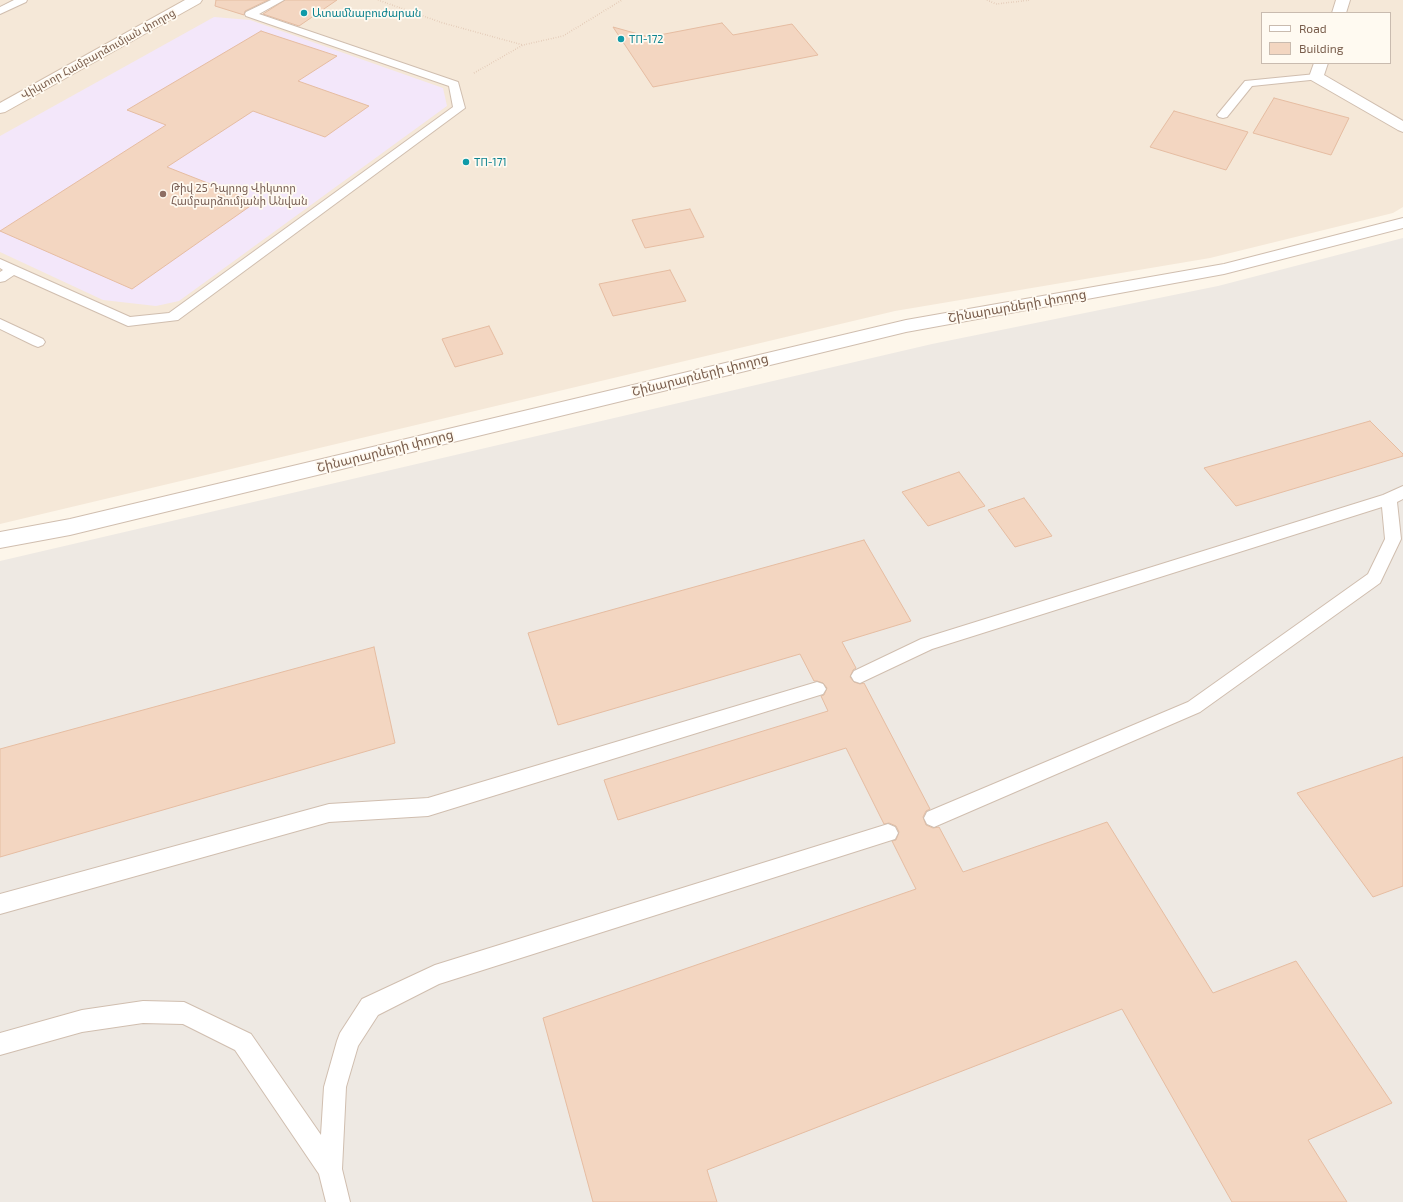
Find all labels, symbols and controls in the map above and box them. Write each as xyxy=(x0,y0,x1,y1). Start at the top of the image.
street label: Վիկտոր Համբարձումյան փողոց xyxy=(18,6,178,102)
place label: Ատամնաբուժարան xyxy=(312,6,421,20)
marker: Ատամնաբուժարան xyxy=(299,8,309,18)
legend xyxy=(1261,12,1391,64)
text: Road xyxy=(1299,21,1327,35)
place label: ТП-172 xyxy=(629,32,664,46)
marker: ТП-172 xyxy=(616,34,626,44)
text: Building xyxy=(1299,41,1343,55)
place label: ТП-171 xyxy=(474,155,507,169)
marker: ТП-171 xyxy=(461,157,471,167)
place label: Թիվ 25 Դպրոց Վիկտոր Համբարձումյանի Անվան xyxy=(171,181,308,207)
marker: Թիվ 25 Դպրոց Վիկտոր Համբարձումյանի Անվան xyxy=(158,189,168,199)
street label: Շինարարների փողոց xyxy=(947,286,1087,326)
street label: Շինարարների փողոց xyxy=(630,350,770,400)
street label: Շինարարների փողոց xyxy=(315,426,455,476)

